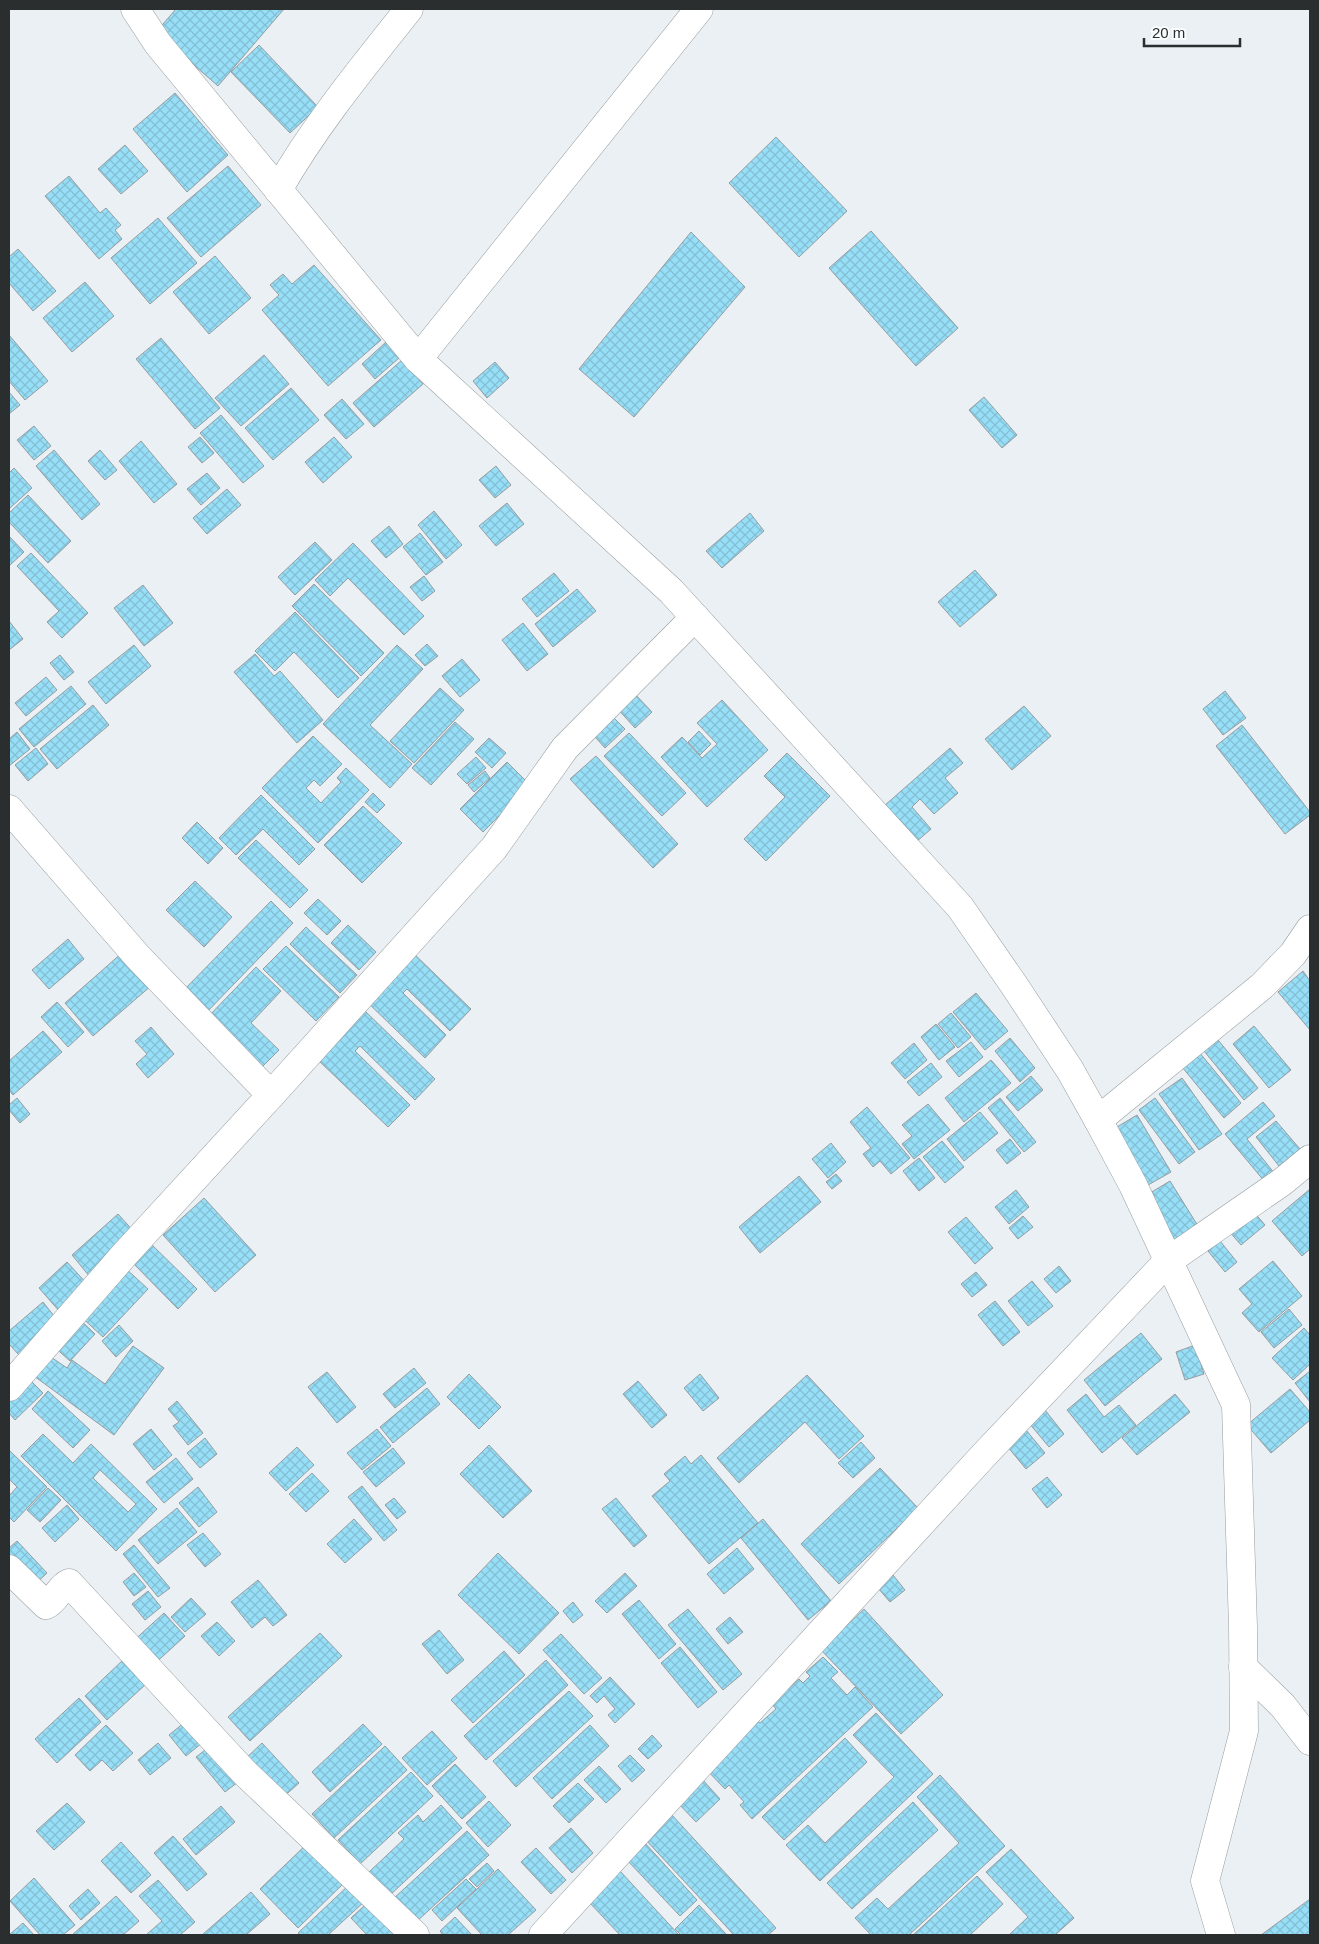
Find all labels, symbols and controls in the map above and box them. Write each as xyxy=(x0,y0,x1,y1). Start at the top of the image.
scale bar xyxy=(1144,15,1240,47)
text: 20 m xyxy=(1152,24,1185,41)

